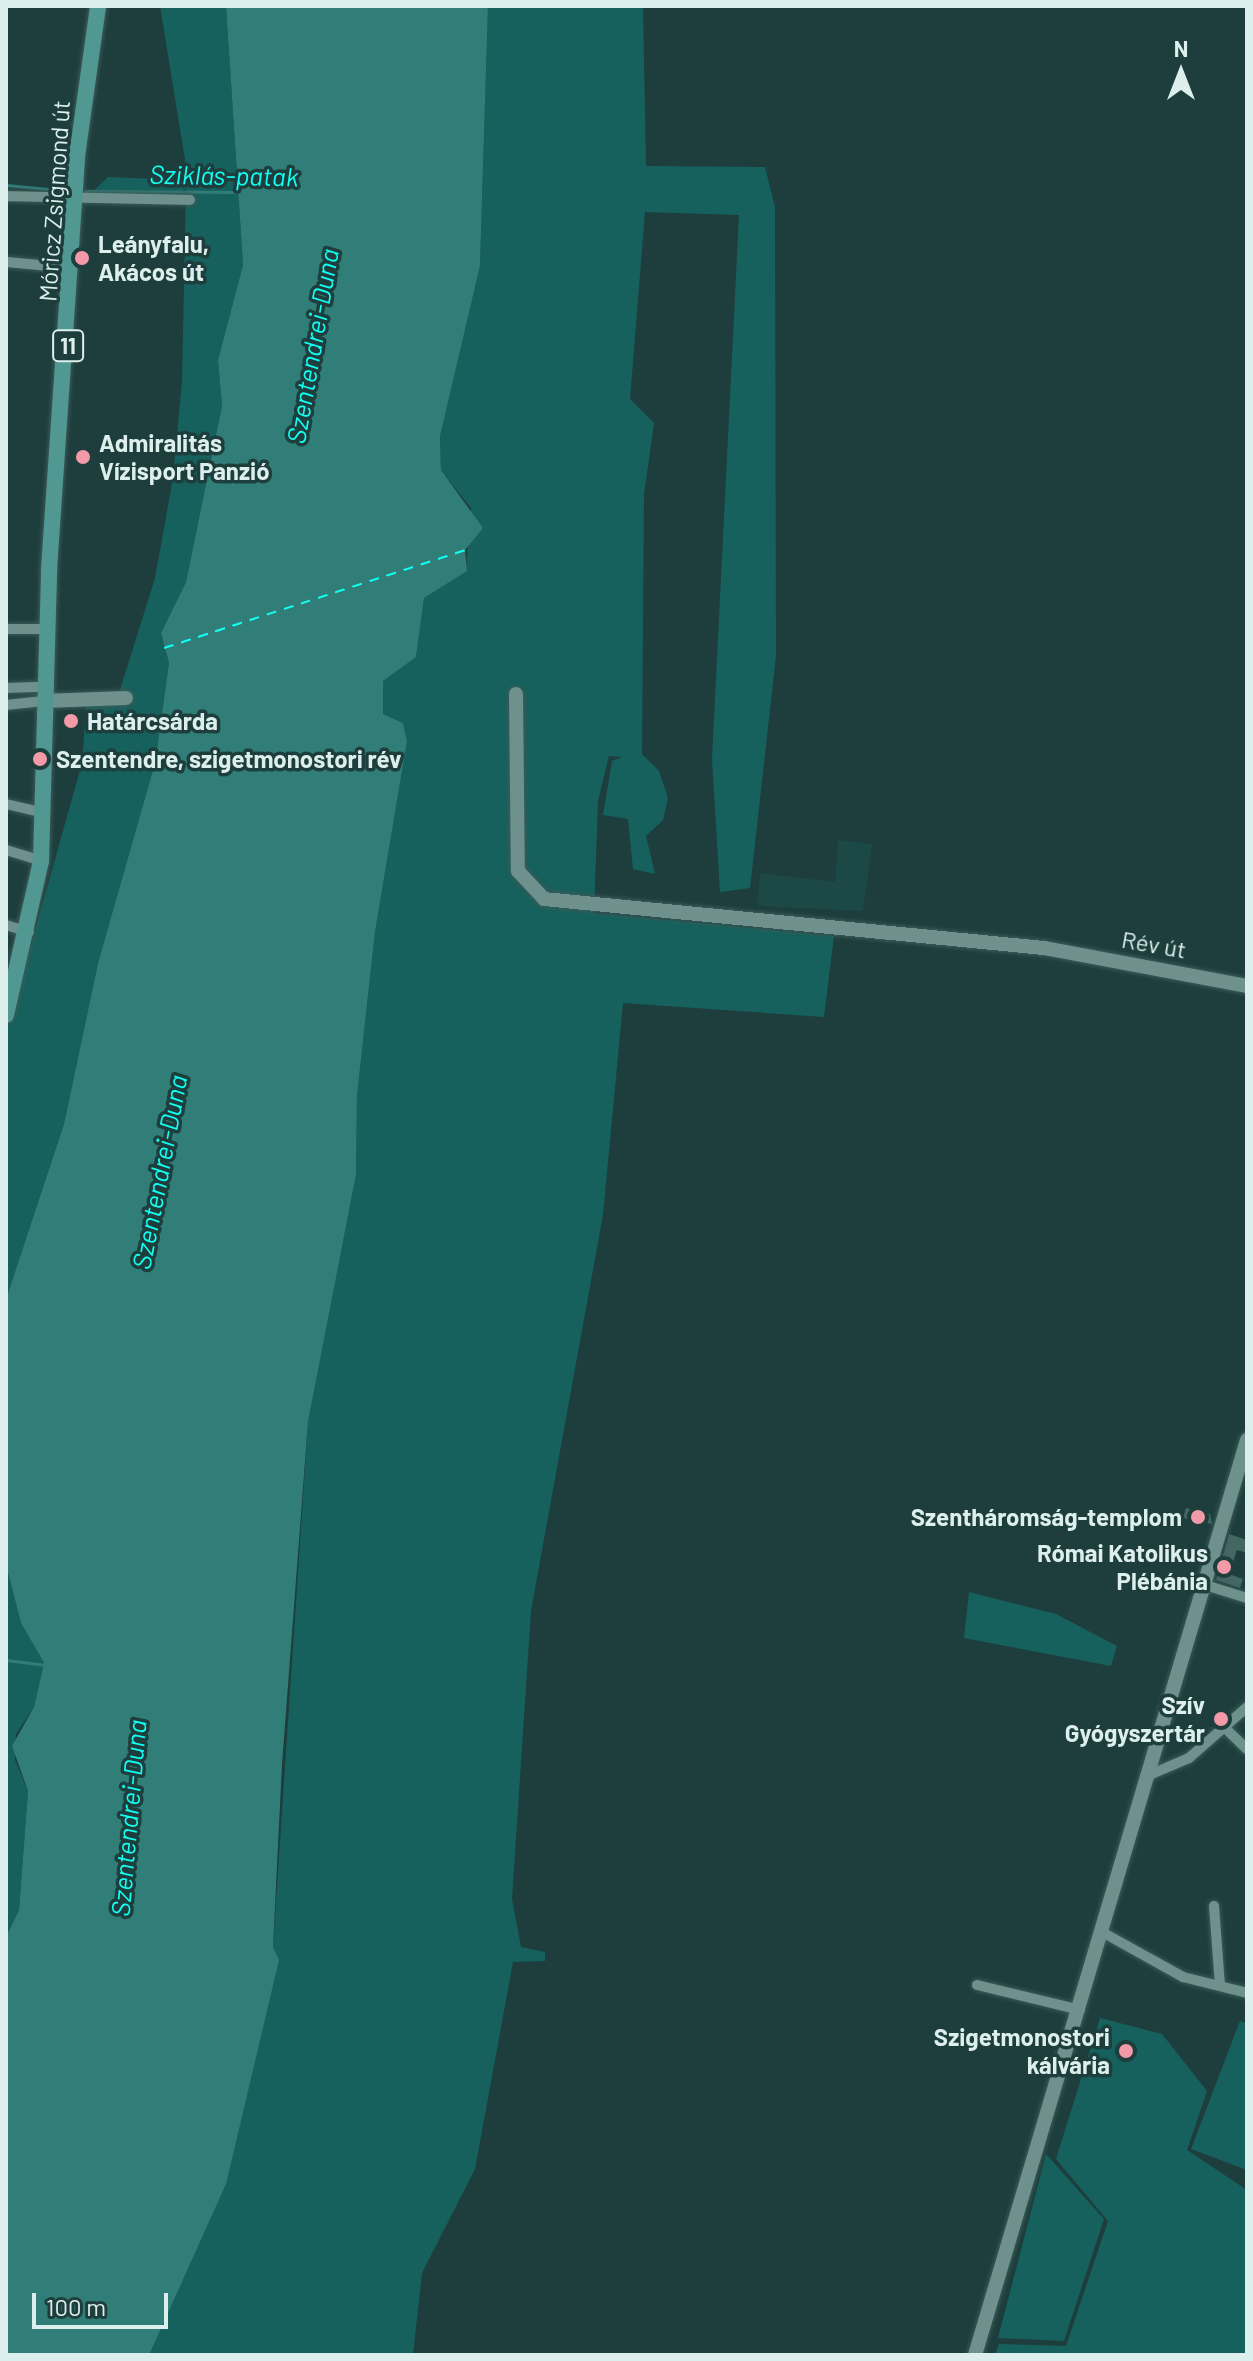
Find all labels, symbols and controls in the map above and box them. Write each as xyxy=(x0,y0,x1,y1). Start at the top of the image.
north arrow xyxy=(1141,32,1221,112)
text: N xyxy=(1174,35,1188,61)
street label: Móricz Zsigmond út xyxy=(33,99,75,303)
water label: Sziklás-patak xyxy=(149,158,299,192)
place label: Leányfalu, Akácos út xyxy=(98,230,209,286)
water label: Szentendrei-Duna xyxy=(279,246,345,446)
marker: Leányfalu, Akácos út xyxy=(73,249,91,267)
road number: 11 xyxy=(52,328,84,364)
place label: Admiralitás Vízisport Panzió xyxy=(99,429,269,485)
marker: Admiralitás Vízisport Panzió xyxy=(74,448,92,466)
place label: Határcsárda xyxy=(87,707,218,735)
marker: Határcsárda xyxy=(62,712,80,730)
place label: Szentendre, szigetmonostori rév xyxy=(56,745,401,773)
marker: Szentendre, szigetmonostori rév xyxy=(31,750,49,768)
street label: Rév út xyxy=(1120,924,1188,964)
water label: Szentendrei-Duna xyxy=(125,1072,193,1272)
place label: Szentháromság-templom xyxy=(911,1503,1182,1531)
marker: Szentháromság-templom xyxy=(1189,1508,1207,1526)
place label: Római Katolikus Plébánia xyxy=(1037,1539,1208,1595)
marker: Római Katolikus Plébánia xyxy=(1215,1558,1233,1576)
place label: Szív Gyógyszertár xyxy=(1065,1691,1205,1747)
marker: Szív Gyógyszertár xyxy=(1212,1710,1230,1728)
water label: Szentendrei-Duna xyxy=(104,1718,152,1918)
place label: Szigetmonostori kálvária xyxy=(934,2023,1110,2079)
marker: Szigetmonostori kálvária xyxy=(1117,2042,1135,2060)
scale bar xyxy=(36,2277,172,2327)
text: 100 m xyxy=(46,2292,106,2321)

